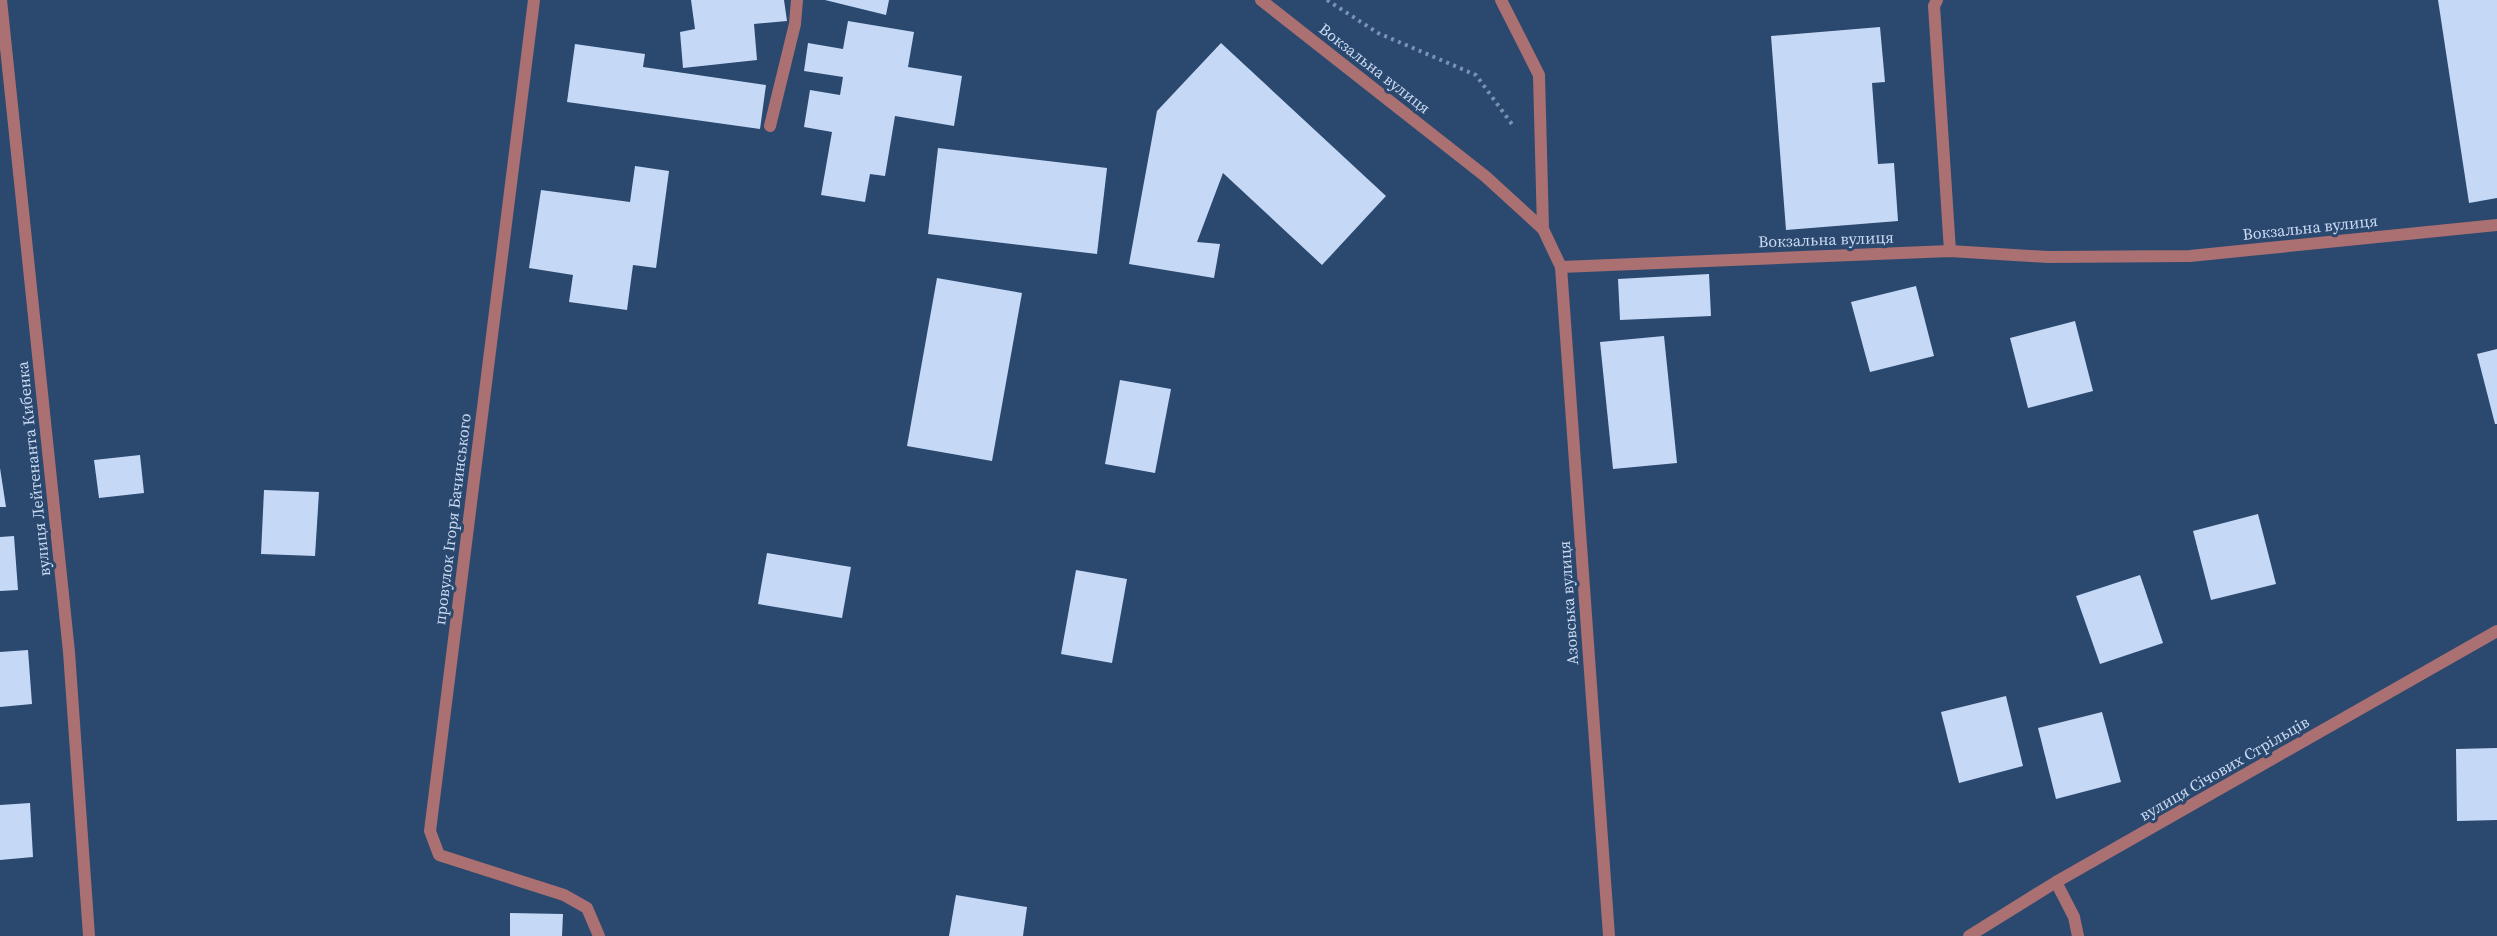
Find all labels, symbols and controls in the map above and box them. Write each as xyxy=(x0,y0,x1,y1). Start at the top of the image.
street label: Вокзальна вулиця xyxy=(1315,18,1435,118)
street label: Вокзальна вулиця xyxy=(2241,209,2379,245)
street label: Вокзальна вулиця xyxy=(1758,226,1894,252)
street label: вулиця Лейтенанта Кибенка xyxy=(11,360,55,578)
street label: провулок Ігоря Бачинського xyxy=(428,412,476,626)
street label: Азовська вулиця xyxy=(1553,540,1583,666)
street label: вулиця Січових Стрільців xyxy=(2135,710,2313,826)

